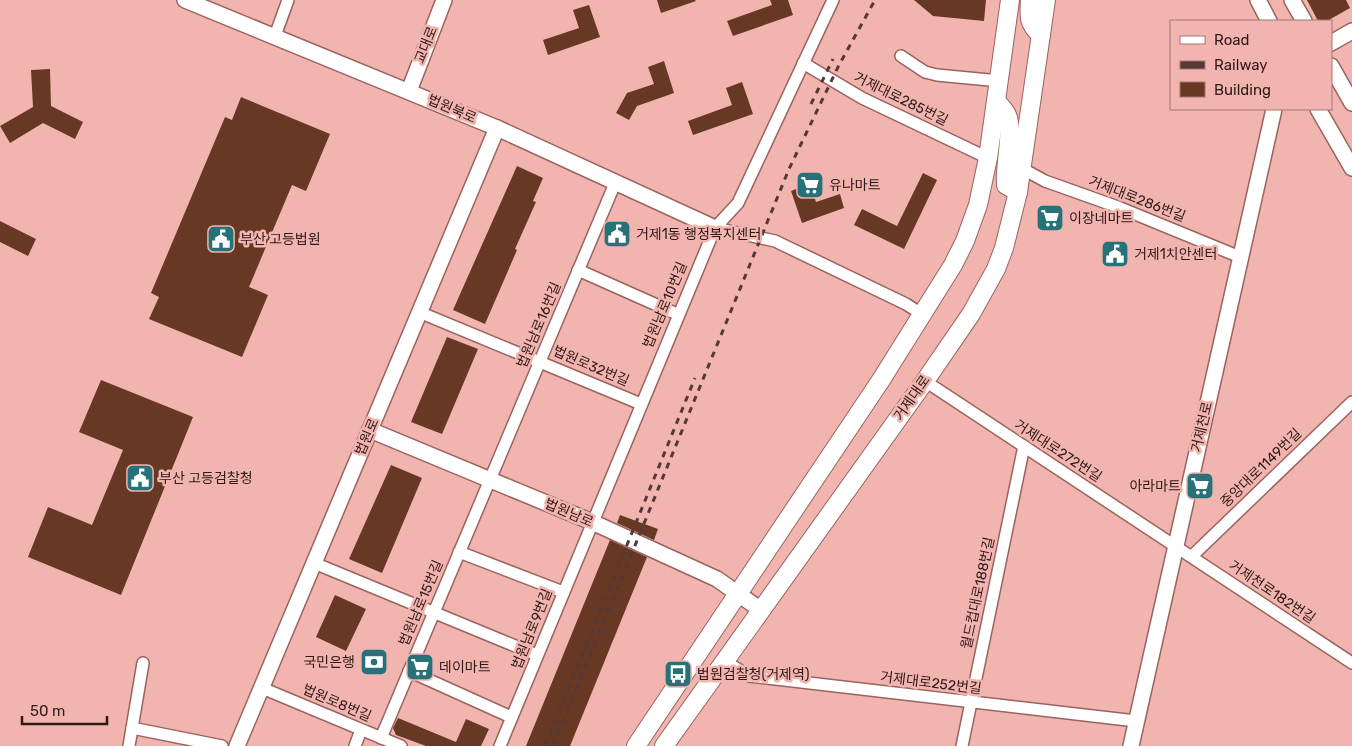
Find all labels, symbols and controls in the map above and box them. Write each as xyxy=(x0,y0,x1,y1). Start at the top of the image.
legend xyxy=(1170,20,1332,110)
street label: 교대로 xyxy=(411,24,441,66)
text: Road xyxy=(1214,31,1250,49)
text: Railway xyxy=(1214,56,1268,74)
street label: 거제대로285번길 xyxy=(851,69,951,129)
text: Building xyxy=(1214,81,1271,99)
street label: 법원북로 xyxy=(425,91,479,127)
supermarket icon: 유나마트 xyxy=(795,170,825,200)
street label: 거제대로286번길 xyxy=(1086,173,1188,225)
place label: 유나마트 xyxy=(829,177,881,194)
supermarket icon: 이장네마트 xyxy=(1035,203,1065,233)
place label: 이장네마트 xyxy=(1069,210,1134,227)
public building icon: 거제1동 행정복지센터 xyxy=(602,219,632,249)
public building icon: 부산 고등법원 xyxy=(206,224,236,254)
place label: 거제1동 행정복지센터 xyxy=(636,226,761,243)
place label: 부산 고등법원 xyxy=(240,231,321,248)
public building icon: 거제1치안센터 xyxy=(1100,239,1130,269)
place label: 거제1치안센터 xyxy=(1134,246,1217,263)
street label: 법원남로10번길 xyxy=(639,259,691,351)
street label: 법원남로16번길 xyxy=(513,279,565,371)
street label: 법원로32번길 xyxy=(550,342,632,390)
street label: 거제대로 xyxy=(890,372,934,424)
street label: 거제천로 xyxy=(1188,400,1216,454)
street label: 법원로 xyxy=(352,416,382,458)
street label: 거제대로272번길 xyxy=(1011,416,1105,486)
street label: 중앙대로1149번길 xyxy=(1217,425,1305,511)
public building icon: 부산 고등검찰청 xyxy=(125,463,155,493)
place label: 부산 고등검찰청 xyxy=(159,470,253,487)
supermarket icon: 아라마트 xyxy=(1185,471,1215,501)
place label: 아라마트 xyxy=(1129,478,1181,495)
street label: 법원남로 xyxy=(542,495,596,531)
street label: 월드컵대로188번길 xyxy=(958,535,998,651)
street label: 거제천로182번길 xyxy=(1226,557,1318,627)
street label: 법원남로15번길 xyxy=(395,558,447,648)
street label: 법원남로9번길 xyxy=(508,586,556,672)
bank icon: 국민은행 xyxy=(359,647,389,677)
supermarket icon: 데이마트 xyxy=(405,652,435,682)
place label: 국민은행 xyxy=(303,654,355,671)
place label: 데이마트 xyxy=(439,659,491,676)
bus stop icon: 법원검찰청(거제역) xyxy=(663,659,693,689)
place label: 법원검찰청(거제역) xyxy=(697,666,810,683)
street label: 거제대로252번길 xyxy=(879,668,983,698)
street label: 법원로8번길 xyxy=(300,681,374,725)
scale bar xyxy=(22,694,108,726)
text: 50 m xyxy=(30,702,65,720)

